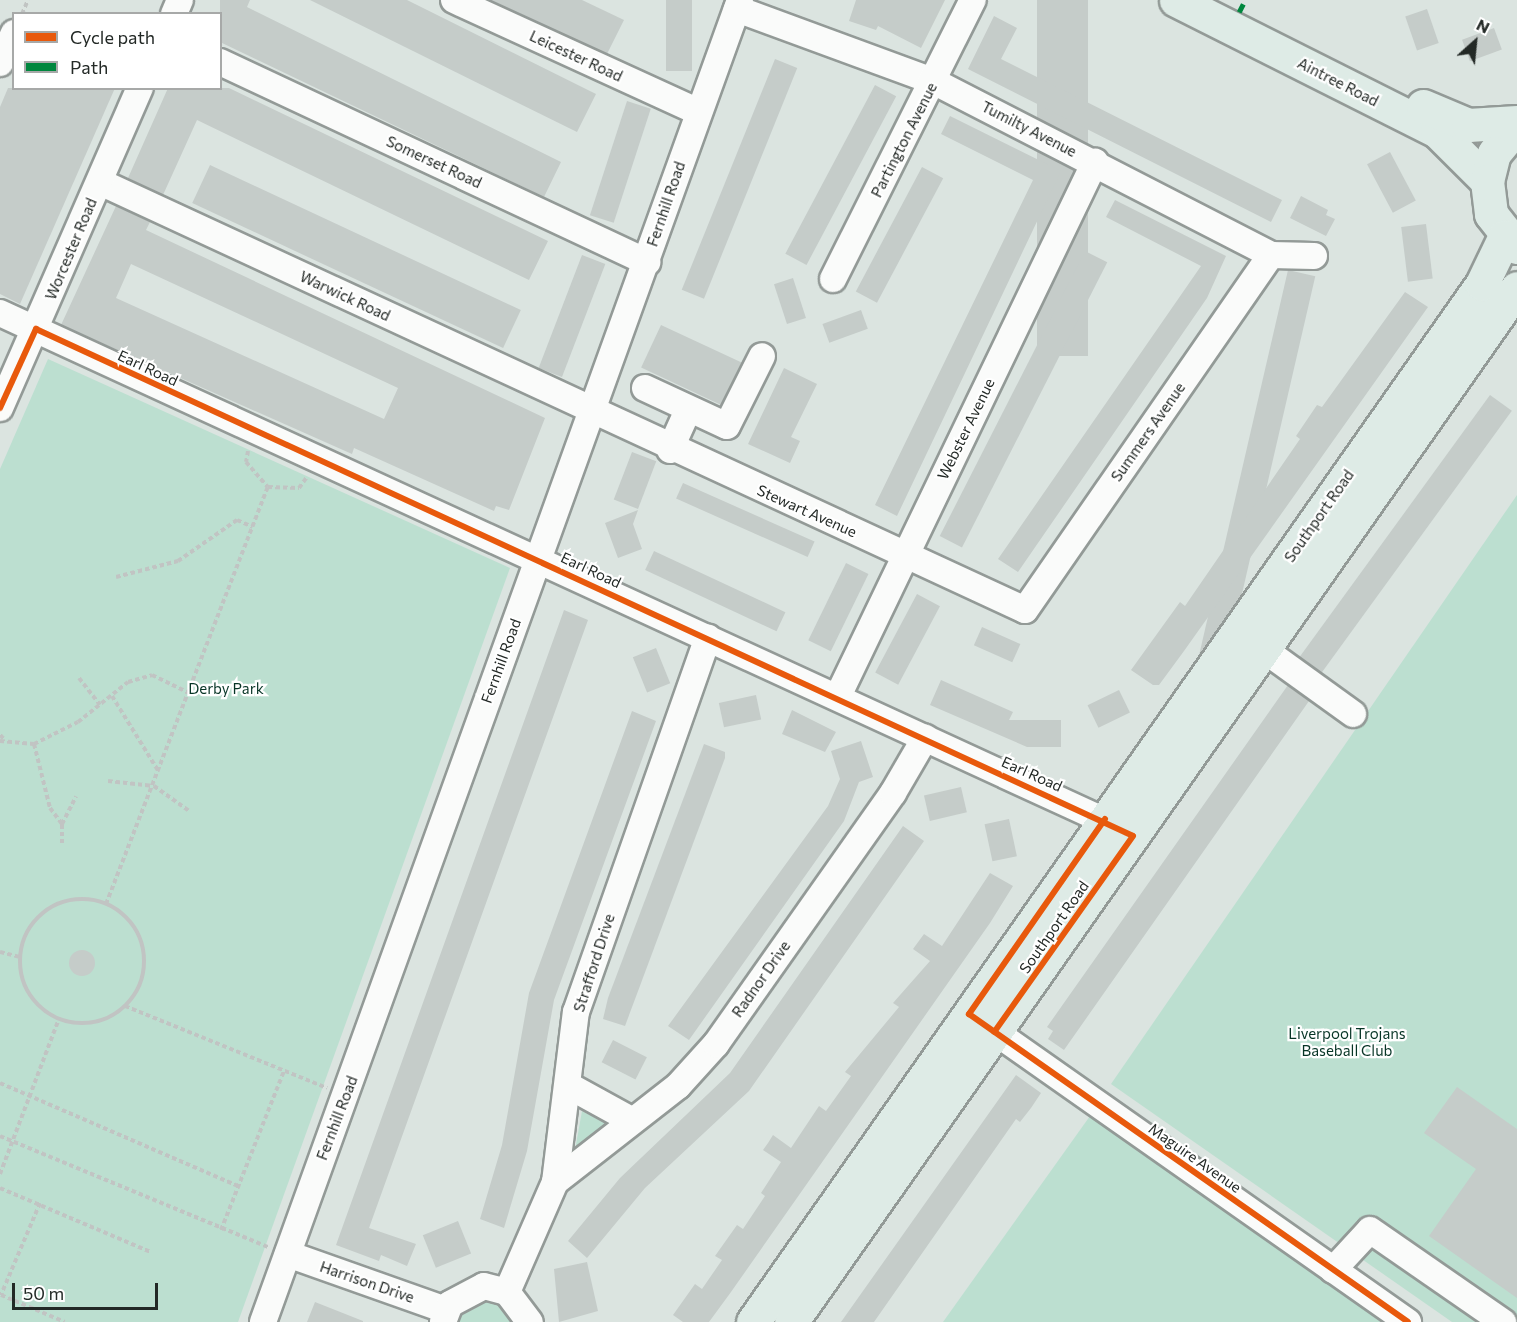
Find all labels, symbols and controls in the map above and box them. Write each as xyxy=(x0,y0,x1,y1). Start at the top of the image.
legend xyxy=(12,12,222,90)
north arrow xyxy=(1445,12,1505,72)
text: N xyxy=(1474,14,1493,37)
text: Cycle path xyxy=(70,26,155,48)
street label: Leicester Road xyxy=(527,27,625,85)
street label: Aintree Road xyxy=(1295,54,1381,110)
text: Path xyxy=(70,56,108,78)
street label: Partington Avenue xyxy=(867,80,941,200)
street label: Tumilty Avenue xyxy=(978,97,1080,161)
street label: Somerset Road xyxy=(383,132,485,192)
street label: Fernhill Road xyxy=(643,159,689,249)
street label: Worcester Road xyxy=(41,195,101,303)
street label: Warwick Road xyxy=(297,267,393,325)
street label: Earl Road xyxy=(115,346,181,390)
street label: Webster Avenue xyxy=(934,375,998,483)
street label: Summers Avenue xyxy=(1107,379,1189,485)
street label: Southport Road xyxy=(1280,466,1358,566)
street label: Stewart Avenue xyxy=(754,481,860,541)
street label: Earl Road xyxy=(558,548,624,592)
street label: Fernhill Road xyxy=(477,616,525,706)
park label: Derby Park xyxy=(188,680,264,698)
street label: Earl Road xyxy=(999,753,1065,795)
street label: Southport Road xyxy=(1015,877,1093,977)
street label: Strafford Drive xyxy=(570,912,618,1014)
street label: Radnor Drive xyxy=(728,937,794,1021)
park label: Liverpool Trojans Baseball Club xyxy=(1288,1024,1406,1059)
street label: Fernhill Road xyxy=(313,1073,361,1163)
street label: Maguire Avenue xyxy=(1145,1119,1245,1197)
street label: Harrison Drive xyxy=(318,1257,416,1307)
scale bar xyxy=(15,1271,160,1309)
text: 50 m xyxy=(23,1282,64,1304)

